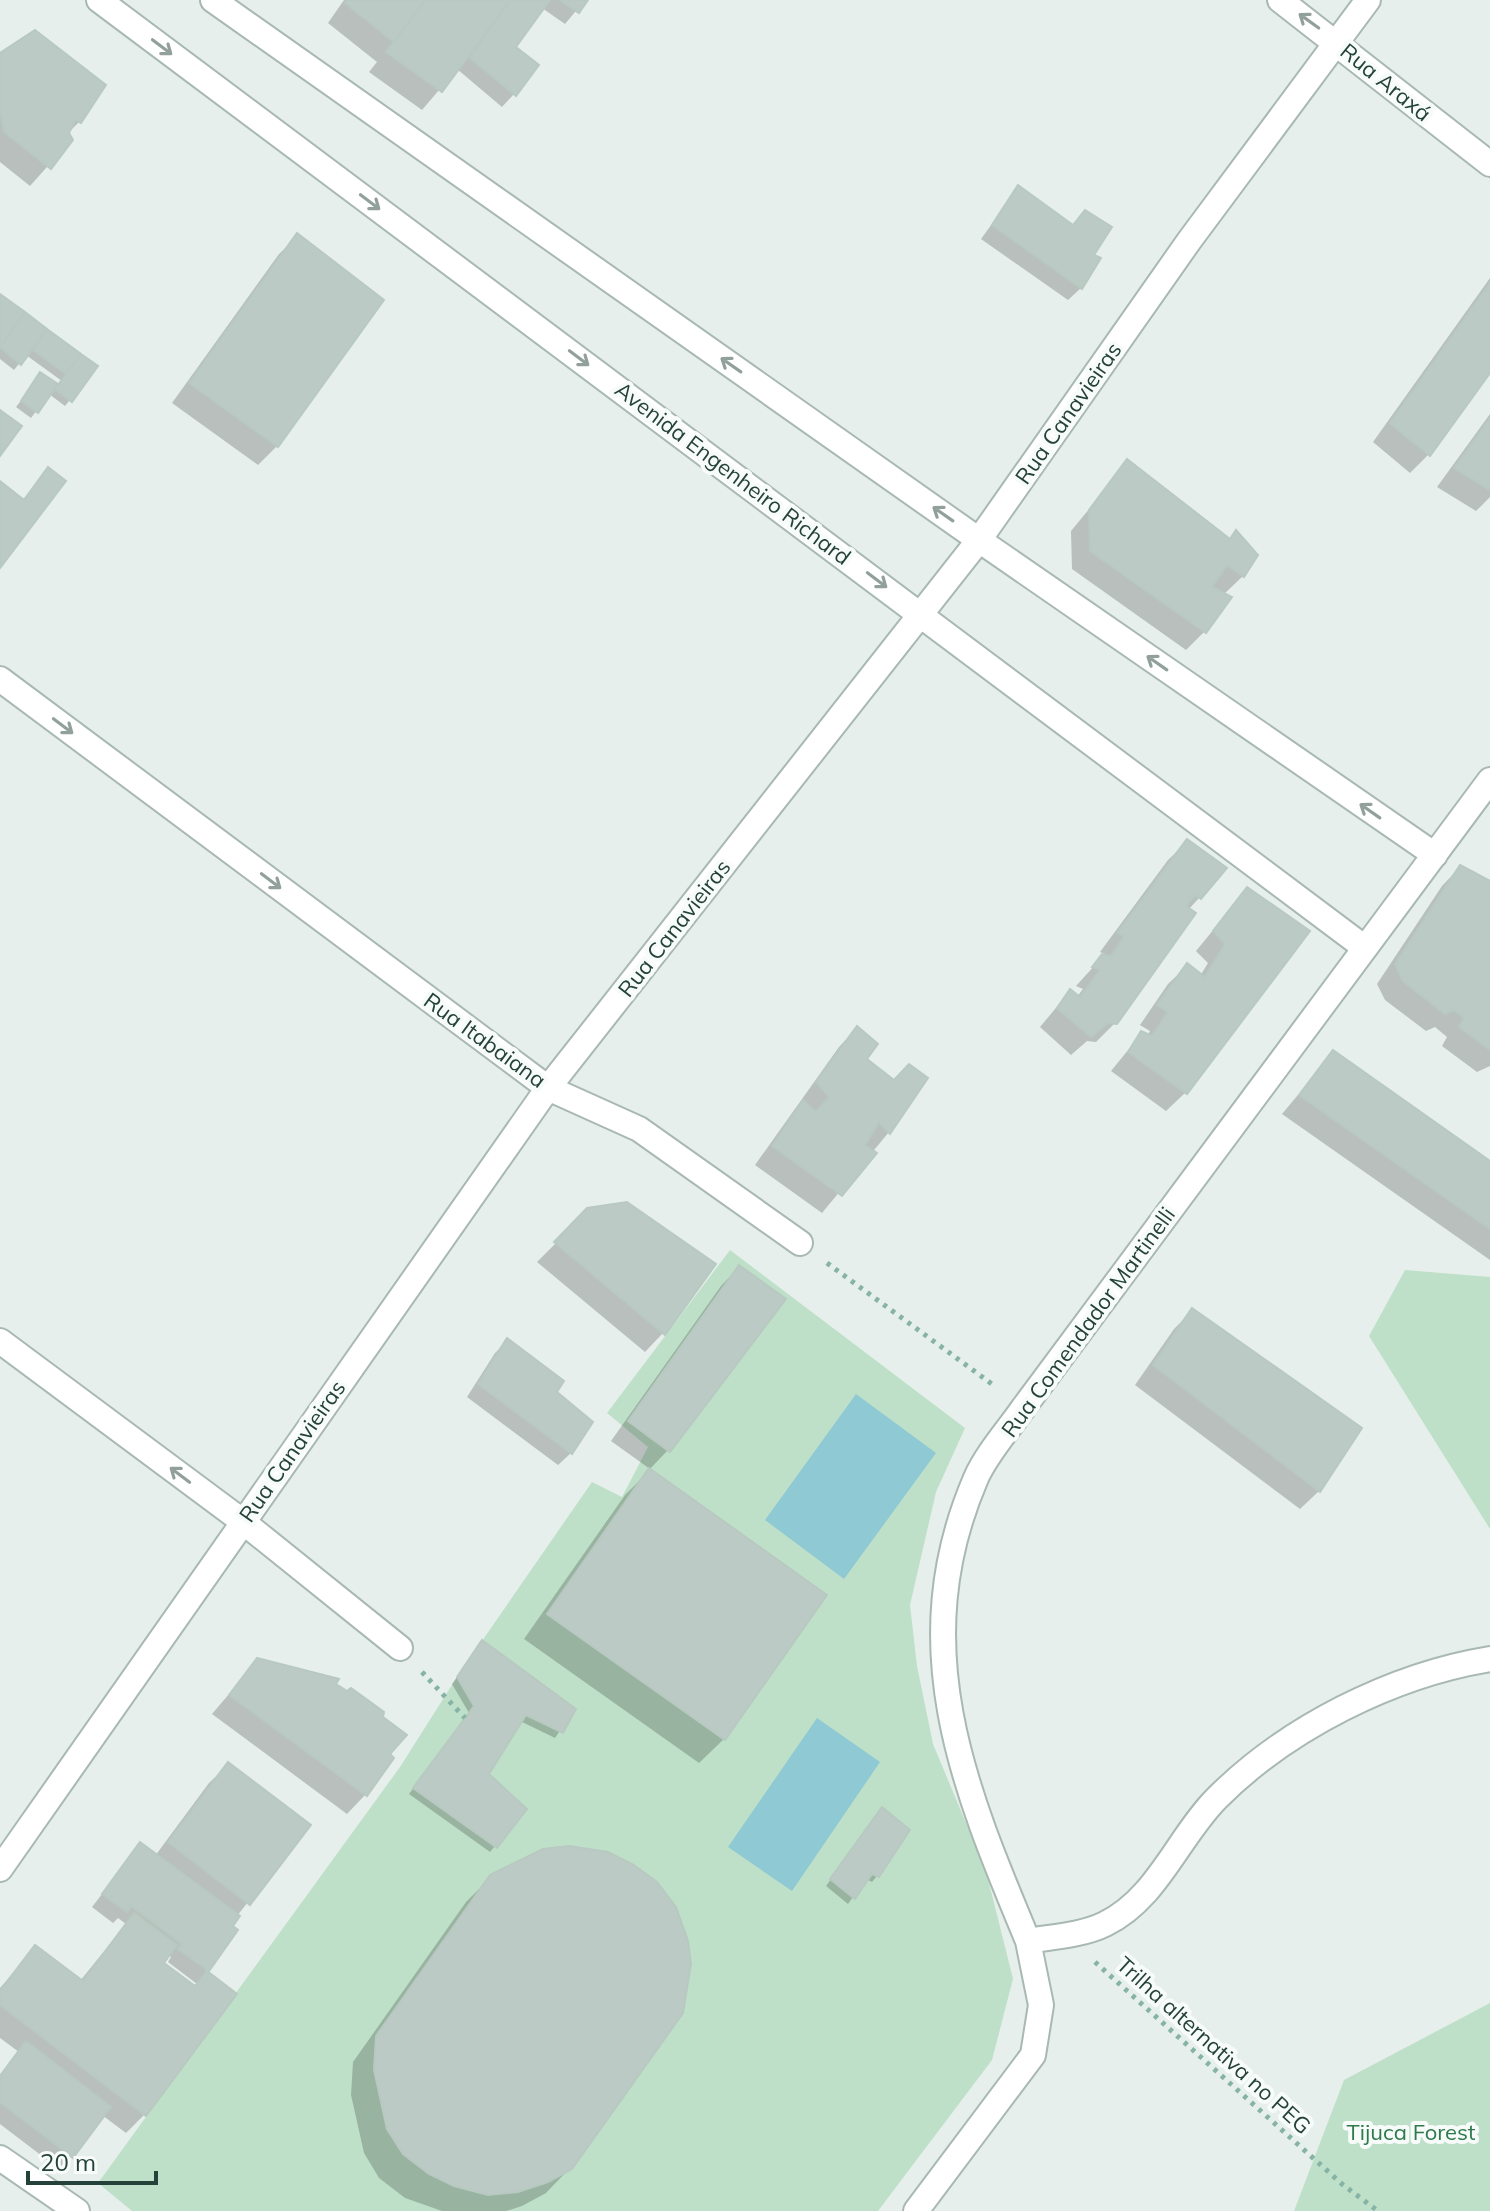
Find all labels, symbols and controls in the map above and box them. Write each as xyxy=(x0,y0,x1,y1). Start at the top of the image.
one-way arrow xyxy=(1298,13,1320,29)
street label: Rua Araxá xyxy=(1335,37,1437,127)
one-way arrow xyxy=(151,38,172,55)
one-way arrow xyxy=(359,194,380,211)
street label: Rua Canavieiras xyxy=(1009,337,1127,489)
one-way arrow xyxy=(567,349,589,366)
one-way arrow xyxy=(720,357,742,373)
street label: Avenida Engenheiro Richard xyxy=(610,375,856,571)
one-way arrow xyxy=(933,506,955,523)
one-way arrow xyxy=(866,572,887,589)
one-way arrow xyxy=(1146,655,1168,671)
one-way arrow xyxy=(51,717,73,734)
one-way arrow xyxy=(1360,803,1382,819)
street label: Rua Canavieiras xyxy=(612,854,736,1002)
one-way arrow xyxy=(260,872,281,889)
street label: Rua Itabaiana xyxy=(418,986,552,1094)
street label: Rua Comendador Martinelli xyxy=(995,1201,1181,1443)
street label: Rua Canavieiras xyxy=(233,1375,351,1527)
one-way arrow xyxy=(170,1466,191,1483)
street label: Trilha alternativa no PEG xyxy=(1111,1950,1317,2140)
park label: Tijuca Forest xyxy=(1346,2118,1476,2146)
scale bar xyxy=(28,2135,156,2185)
text: 20 m xyxy=(40,2147,96,2177)

